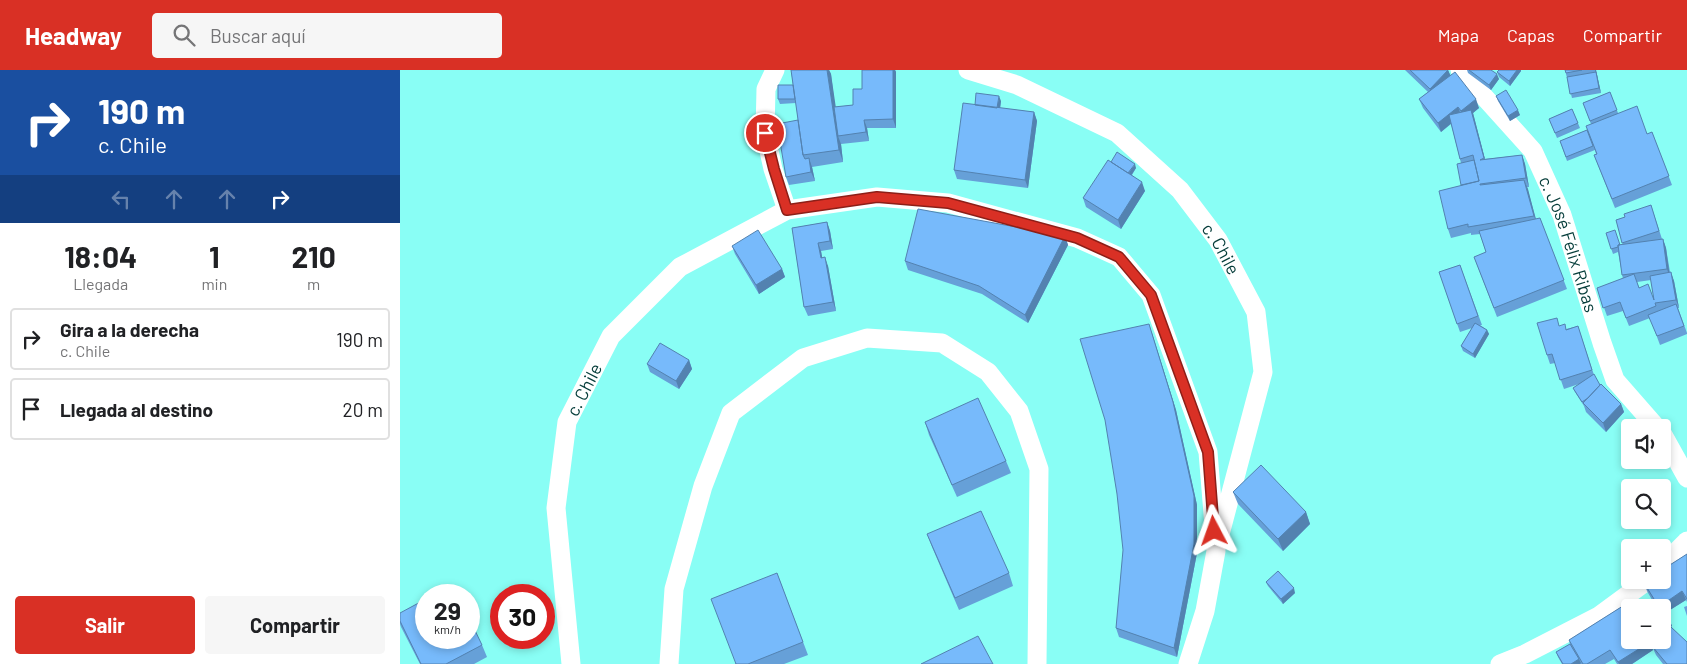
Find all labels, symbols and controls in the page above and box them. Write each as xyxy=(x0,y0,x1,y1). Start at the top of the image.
search box xyxy=(152,13,502,58)
text: Headway xyxy=(25,21,122,50)
icon: search xyxy=(170,21,198,49)
text: Buscar aquí xyxy=(210,24,306,47)
text: Mapa xyxy=(1438,24,1479,46)
text: Capas xyxy=(1507,24,1555,46)
text: Compartir xyxy=(1583,24,1662,46)
text: 190 m xyxy=(98,89,185,131)
icon: right xyxy=(15,90,80,155)
pin xyxy=(744,112,786,154)
icon: arrive xyxy=(751,119,779,147)
text: c. Chile xyxy=(98,131,167,157)
street label: c. José Félix Ribas xyxy=(1535,172,1603,315)
icon: left xyxy=(107,185,135,213)
icon: ahead xyxy=(160,185,188,213)
icon: ahead xyxy=(213,185,241,213)
icon: right xyxy=(266,185,294,213)
street label: c. Chile xyxy=(1198,218,1245,278)
text: 18:04 xyxy=(64,238,137,274)
text: 1 xyxy=(209,238,220,274)
text: 210 xyxy=(291,238,336,274)
text: Llegada xyxy=(73,274,128,293)
text: min xyxy=(201,274,227,293)
text: m xyxy=(307,274,320,293)
text: Gira a la derecha xyxy=(60,318,199,341)
icon: right xyxy=(17,325,45,353)
text: 190 m xyxy=(336,328,383,351)
text: c. Chile xyxy=(60,341,110,360)
street label: c. Chile xyxy=(561,359,606,420)
icon: arrive xyxy=(17,395,45,423)
text: Llegada al destino xyxy=(60,398,213,421)
text: 20 m xyxy=(343,398,383,421)
map controls xyxy=(1621,419,1671,649)
button: sound xyxy=(1621,419,1671,469)
button: search xyxy=(1621,479,1671,529)
position arrow xyxy=(1187,504,1239,556)
button: + xyxy=(1621,539,1671,589)
speed limit sign: 30 xyxy=(490,584,555,649)
text: 29 xyxy=(434,595,461,625)
button: Salir xyxy=(15,596,195,654)
button: Compartir xyxy=(205,596,385,654)
button: − xyxy=(1621,599,1671,649)
text: km/h xyxy=(434,622,461,636)

